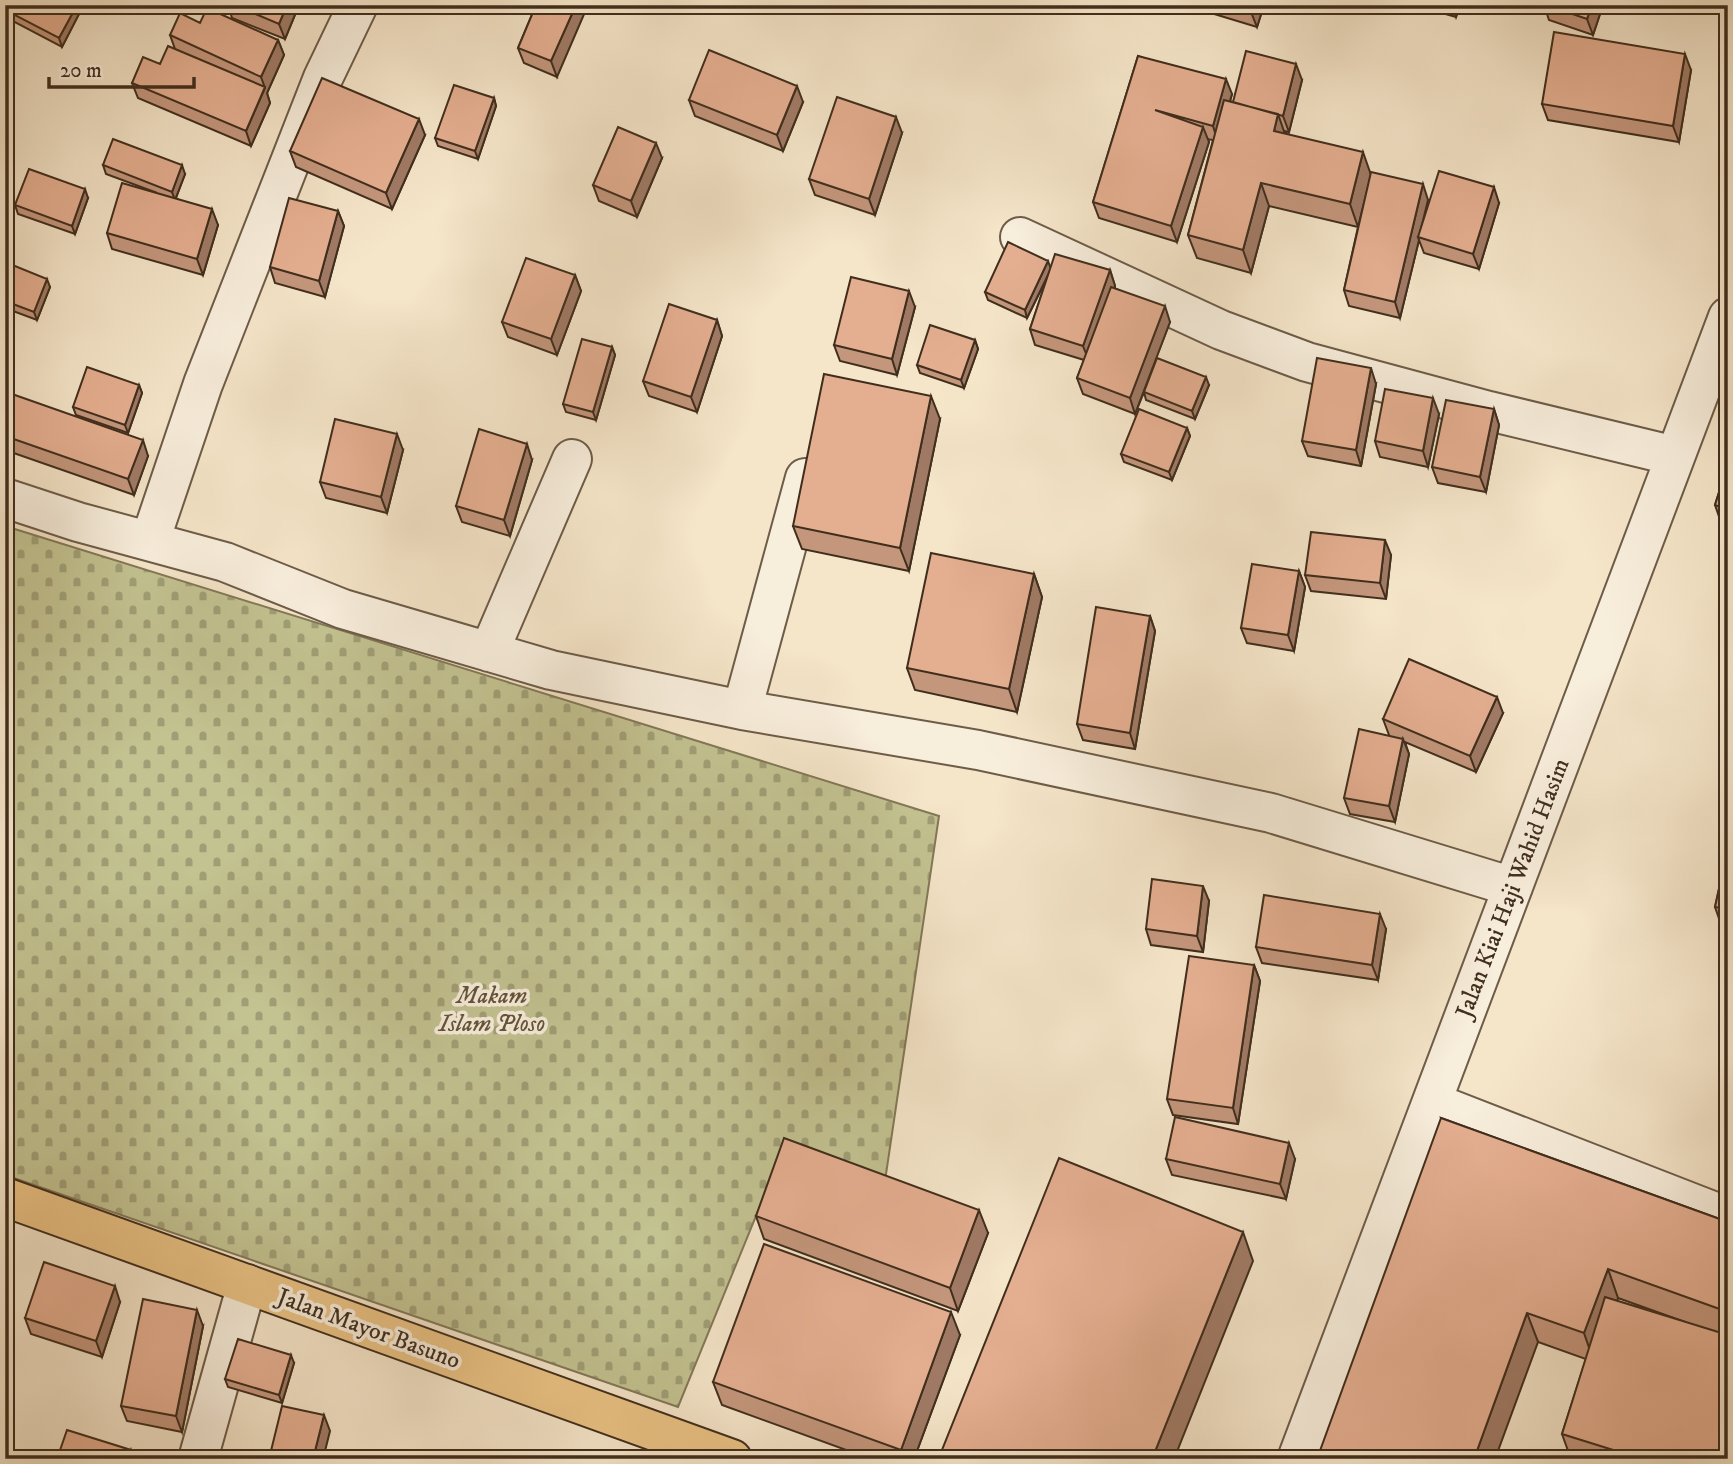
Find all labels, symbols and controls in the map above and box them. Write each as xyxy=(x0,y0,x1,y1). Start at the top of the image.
scale bar xyxy=(49,46,194,90)
text: 20 m xyxy=(60,58,102,84)
street label: Jalan Kiai Haji Wahid Hasim xyxy=(1449,754,1576,1024)
park label: Makam Islam Ploso xyxy=(437,981,545,1039)
street label: Jalan Mayor Basuno xyxy=(271,1281,464,1376)

